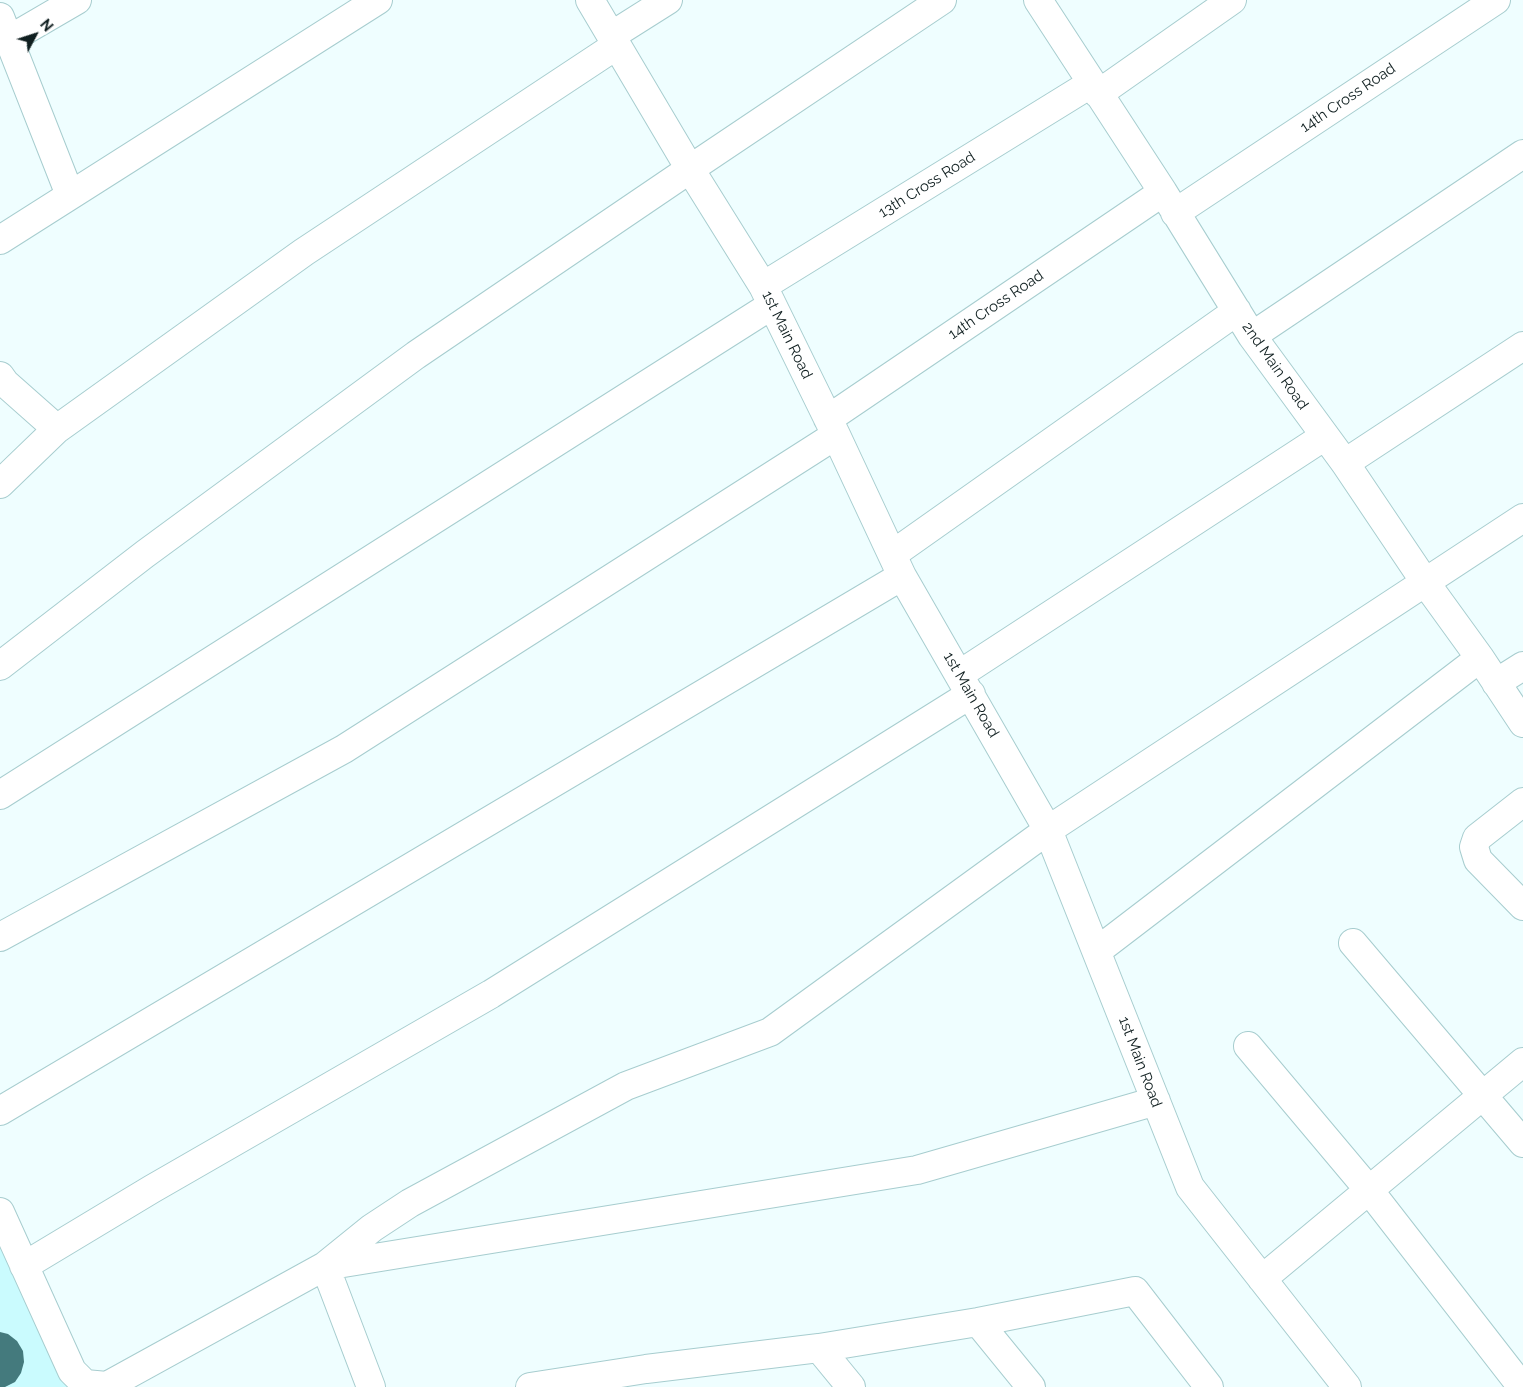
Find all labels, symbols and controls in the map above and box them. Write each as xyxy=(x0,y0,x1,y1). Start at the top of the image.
north arrow xyxy=(10,10,60,60)
text: N xyxy=(37,16,56,35)
street label: 14th Cross Road xyxy=(1297,60,1399,136)
street label: 13th Cross Road xyxy=(875,148,979,222)
street label: 14th Cross Road xyxy=(945,267,1047,343)
street label: 1st Main Road xyxy=(758,288,816,382)
street label: 2nd Main Road xyxy=(1238,319,1312,413)
street label: 1st Main Road xyxy=(939,649,1003,741)
street label: 1st Main Road xyxy=(1114,1014,1166,1110)

